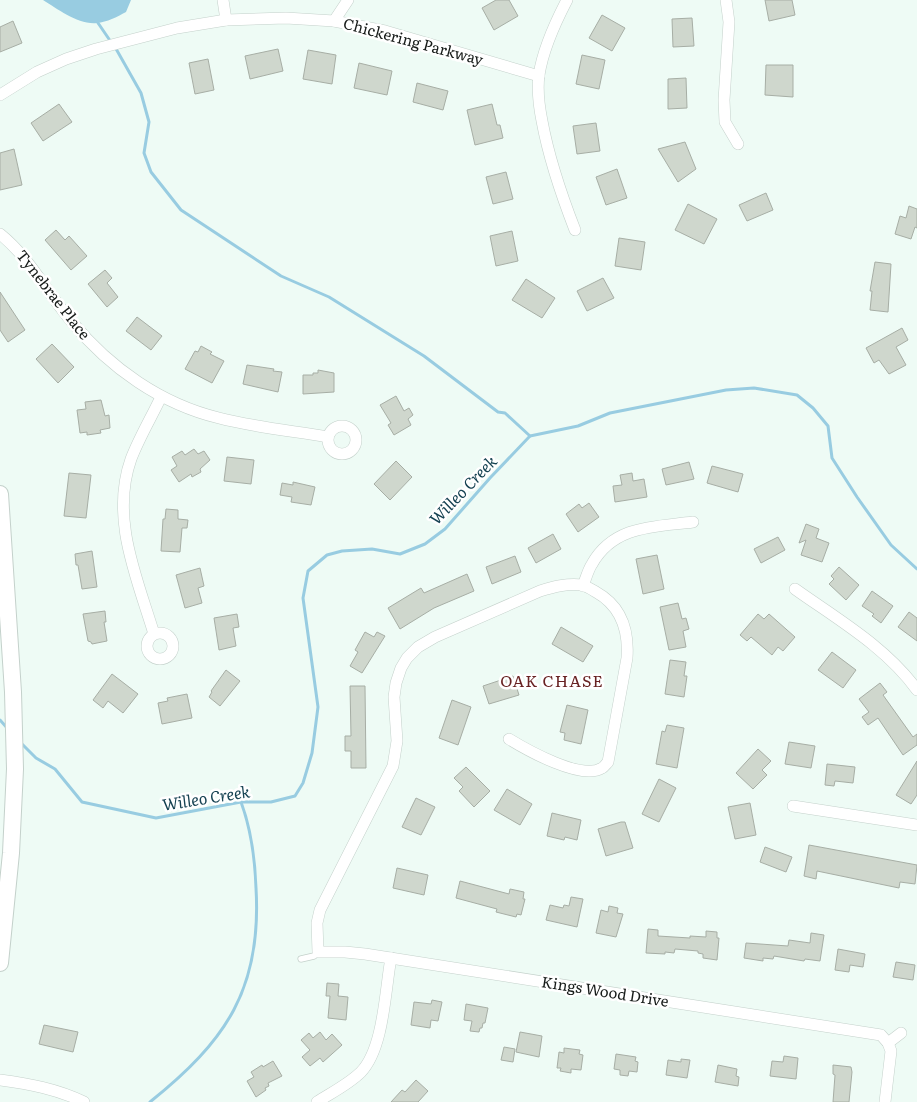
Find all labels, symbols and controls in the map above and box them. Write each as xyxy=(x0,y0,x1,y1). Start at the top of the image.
street label: Chickering Parkway xyxy=(341,11,486,70)
street label: Tynebrae Place xyxy=(12,244,97,344)
water label: Willeo Creek xyxy=(423,449,502,529)
district label: OAK CHASE xyxy=(500,668,604,692)
water label: Willeo Creek xyxy=(160,778,252,816)
street label: Kings Wood Drive xyxy=(540,969,671,1012)

